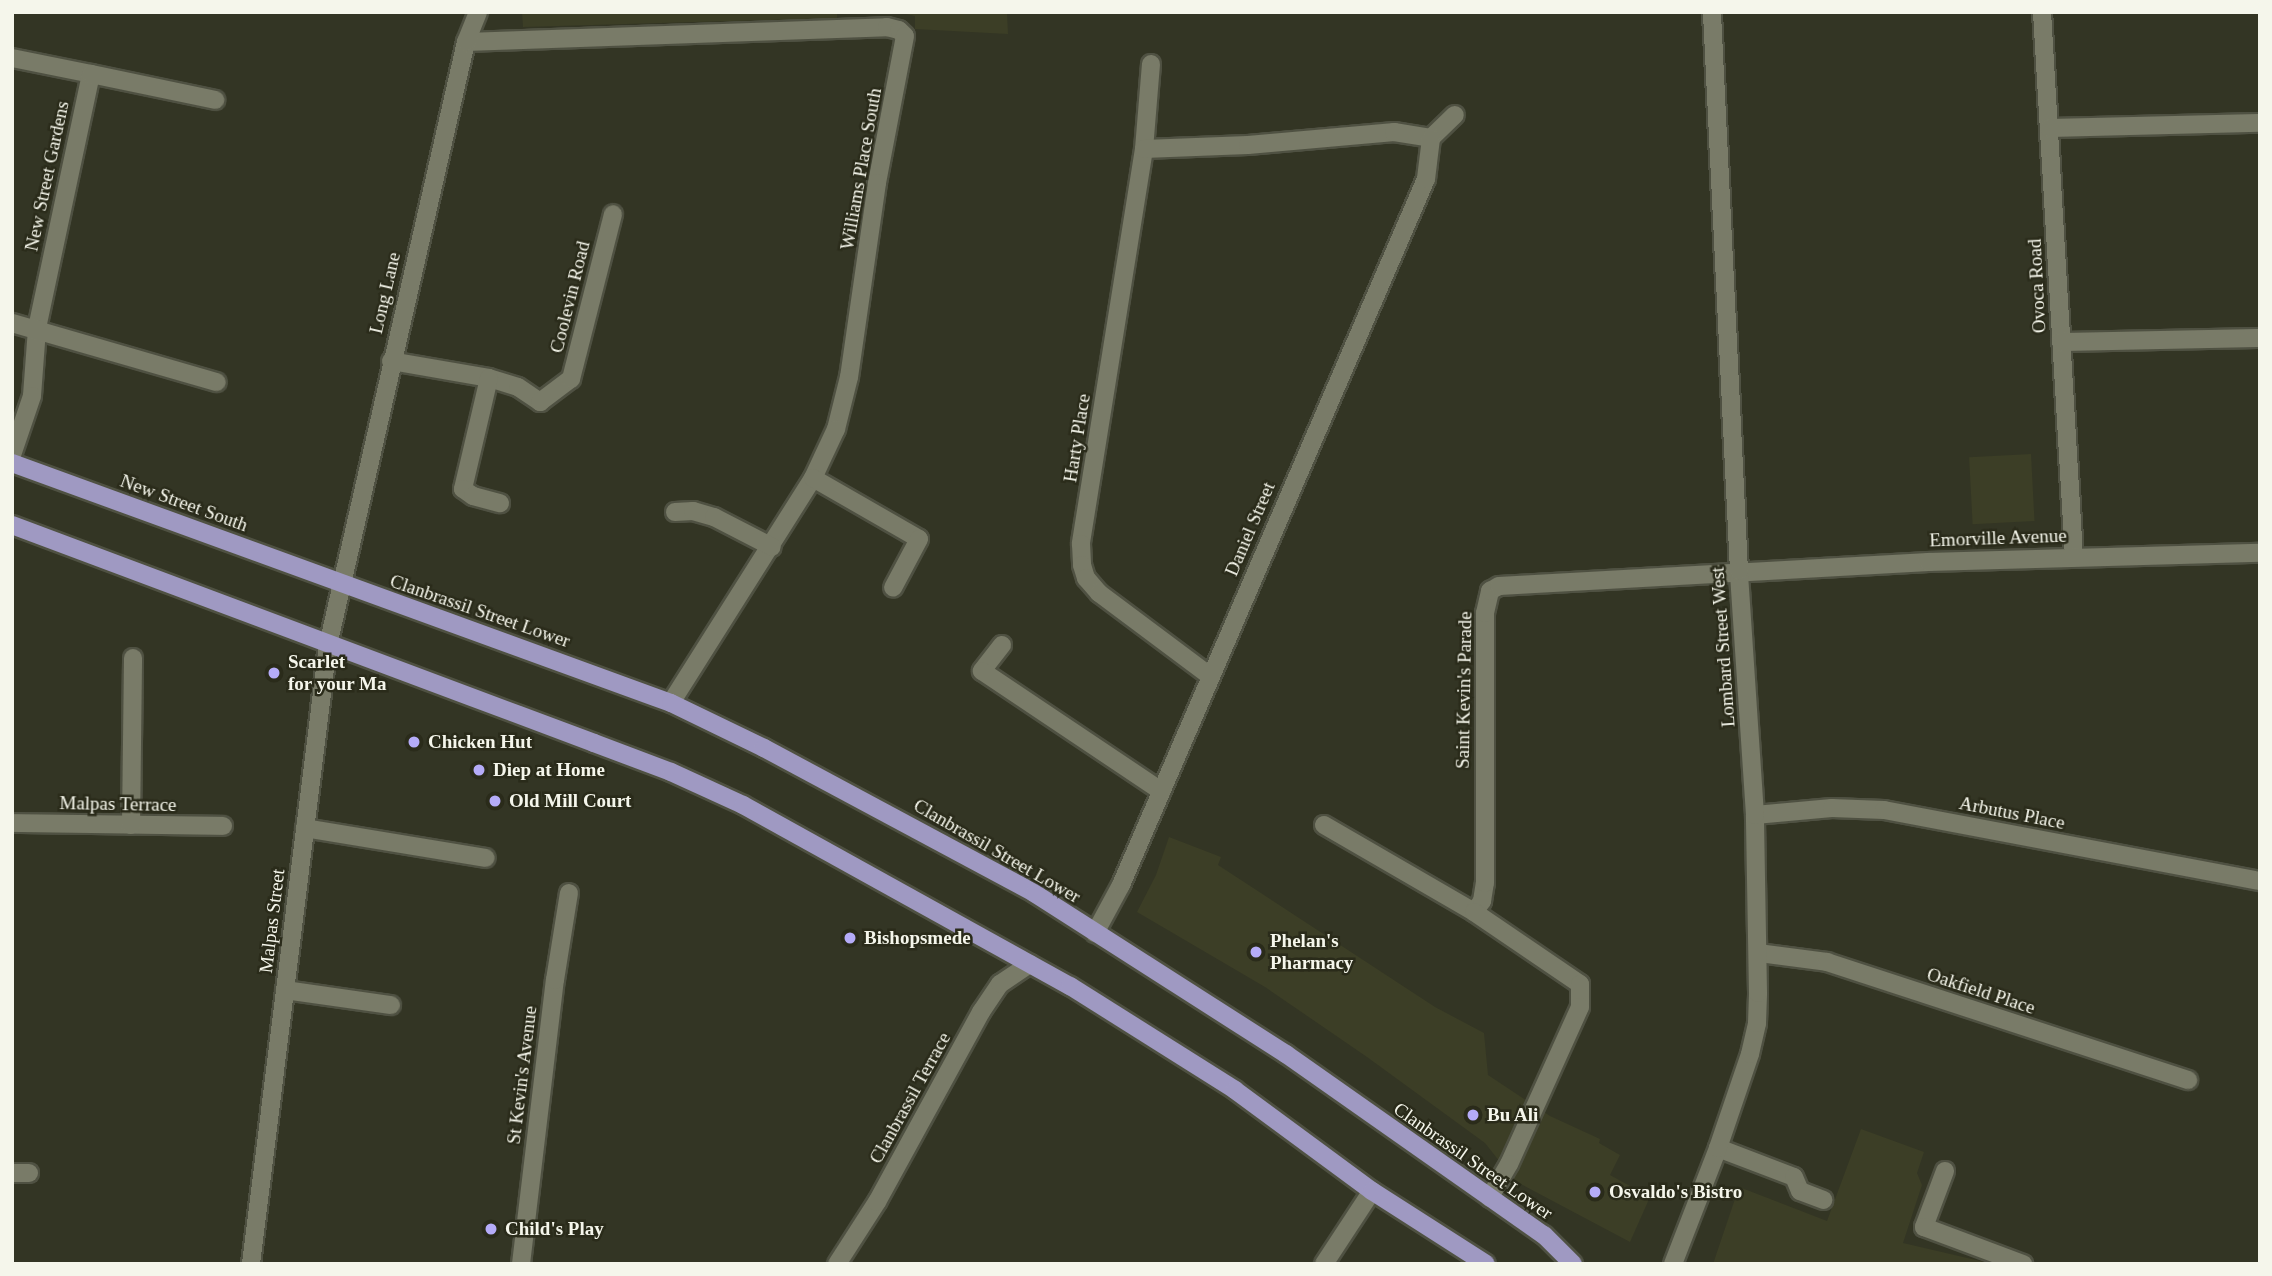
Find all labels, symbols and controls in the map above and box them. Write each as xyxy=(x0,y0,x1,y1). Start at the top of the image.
street label: Williams Place South xyxy=(836,86,886,252)
street label: New Street Gardens xyxy=(20,99,74,253)
street label: Ovoca Road xyxy=(2023,238,2051,334)
street label: Coolevin Road xyxy=(545,239,595,355)
street label: Long Lane xyxy=(365,250,405,336)
street label: Harty Place xyxy=(1059,392,1095,484)
street label: New Street South xyxy=(117,469,251,537)
street label: Daniel Street xyxy=(1220,479,1280,579)
street label: Emorville Avenue xyxy=(1928,524,2068,552)
street label: Lombard Street West xyxy=(1706,566,1740,728)
street label: Clanbrassil Street Lower xyxy=(387,569,573,653)
street label: Saint Kevin's Parade xyxy=(1451,611,1477,769)
place label: Scarlet for your Ma xyxy=(288,651,387,695)
marker: Scarlet for your Ma xyxy=(266,665,282,681)
place label: Chicken Hut xyxy=(428,731,532,753)
marker: Chicken Hut xyxy=(406,734,422,750)
place label: Diep at Home xyxy=(493,759,605,781)
marker: Diep at Home xyxy=(471,762,487,778)
place label: Old Mill Court xyxy=(509,790,631,812)
street label: Malpas Terrace xyxy=(59,792,177,816)
street label: Arbutus Place xyxy=(1957,792,2067,834)
marker: Old Mill Court xyxy=(487,793,503,809)
street label: Clanbrassil Street Lower xyxy=(910,794,1084,908)
street label: Malpas Street xyxy=(254,868,290,974)
place label: Bishopsmede xyxy=(864,927,971,949)
marker: Bishopsmede xyxy=(842,930,858,946)
place label: Phelan's Pharmacy xyxy=(1270,930,1353,974)
marker: Phelan's Pharmacy xyxy=(1248,944,1264,960)
street label: Oakfield Place xyxy=(1924,963,2038,1019)
street label: St Kevin's Avenue xyxy=(502,1004,542,1146)
street label: Clanbrassil Terrace xyxy=(864,1028,956,1168)
street label: Clanbrassil Street Lower xyxy=(1389,1097,1557,1225)
place label: Bu Ali xyxy=(1487,1104,1539,1126)
marker: Bu Ali xyxy=(1465,1107,1481,1123)
place label: Osvaldo's Bistro xyxy=(1609,1181,1742,1203)
marker: Osvaldo's Bistro xyxy=(1587,1184,1603,1200)
place label: Child's Play xyxy=(505,1218,604,1240)
marker: Child's Play xyxy=(483,1221,499,1237)

